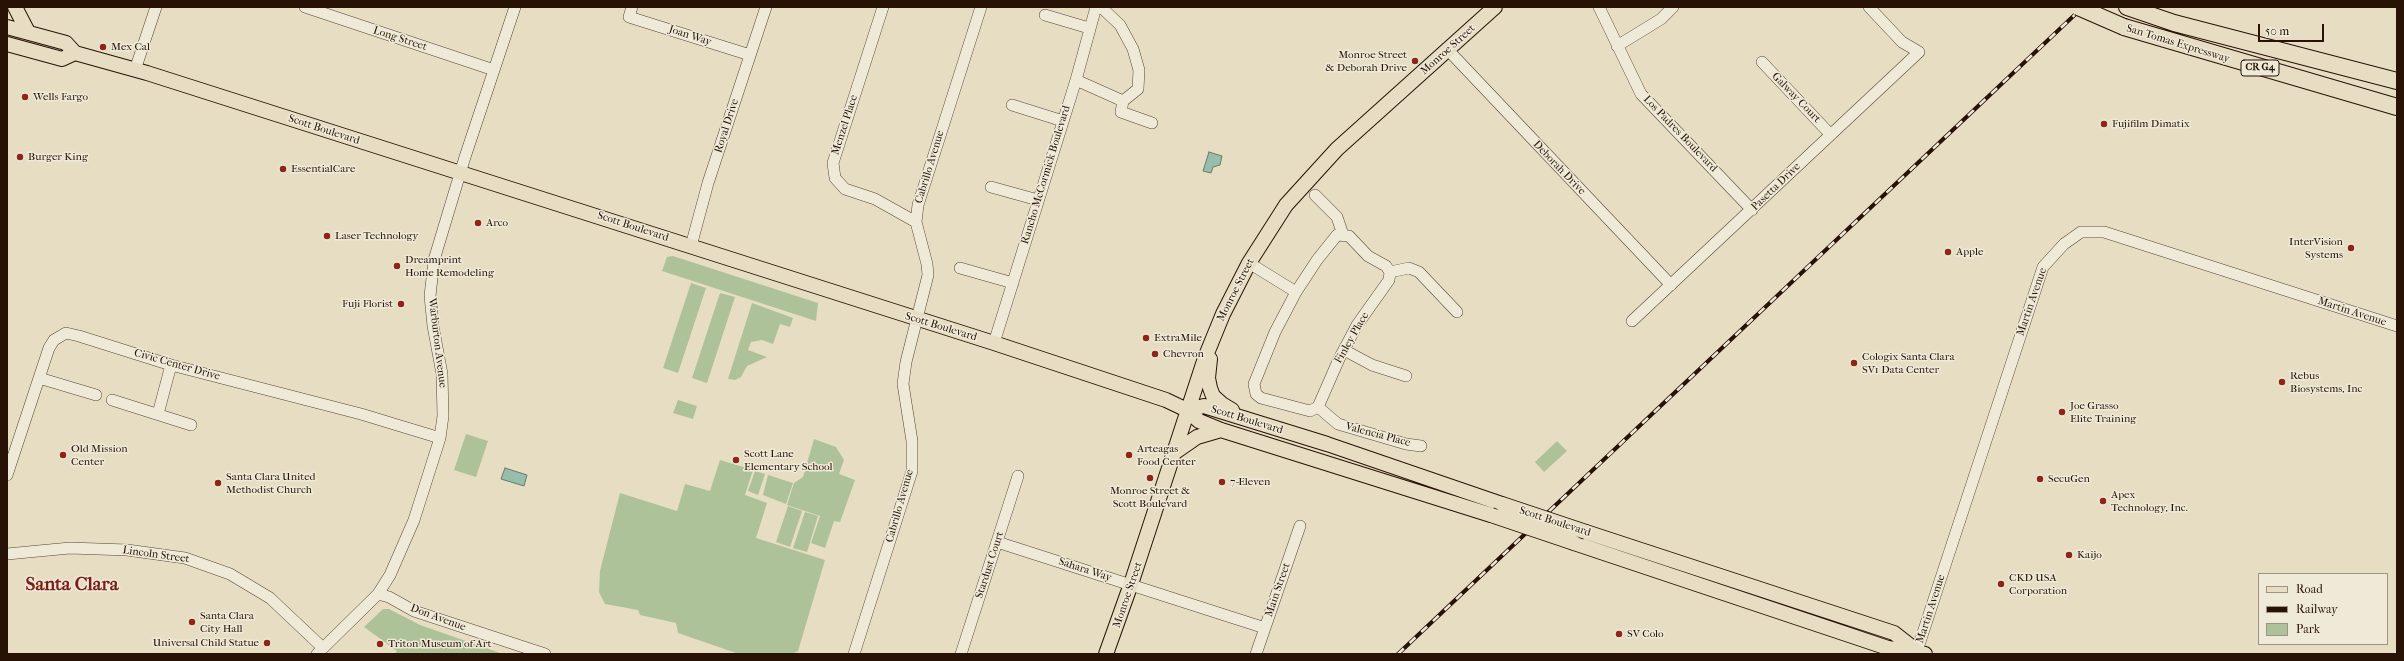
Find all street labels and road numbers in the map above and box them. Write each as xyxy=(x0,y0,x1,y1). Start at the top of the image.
street label: Monroe Street xyxy=(1418,22,1478,78)
street label: San Tomas Expressway xyxy=(2125,22,2231,66)
street label: Joan Way xyxy=(667,23,713,49)
street label: Long Street xyxy=(371,24,429,54)
road number: CR G4 xyxy=(2241,60,2279,76)
street label: Galway Court xyxy=(1769,70,1823,126)
street label: Menzel Place xyxy=(829,93,861,157)
street label: Los Padres Boulevard xyxy=(1640,93,1720,175)
street label: Royal Drive xyxy=(712,97,742,155)
street label: Rancho McCormick Boulevard xyxy=(1019,104,1073,246)
street label: Scott Boulevard xyxy=(287,112,361,148)
street label: Cabrillo Avenue xyxy=(913,129,947,205)
street label: Deborah Drive xyxy=(1530,138,1588,198)
street label: Pasetta Drive xyxy=(1749,160,1803,214)
street label: Scott Boulevard xyxy=(596,209,670,245)
street label: Monroe Street xyxy=(1214,256,1258,324)
street label: Martin Avenue xyxy=(2014,266,2050,338)
street label: Martin Avenue xyxy=(2316,295,2388,329)
street label: Warburton Avenue xyxy=(425,297,449,389)
street label: Scott Boulevard xyxy=(903,310,979,344)
street label: Finley Place xyxy=(1332,310,1372,366)
street label: Civic Center Drive xyxy=(133,346,221,384)
street label: Scott Boulevard xyxy=(1209,403,1285,437)
street label: Valencia Place xyxy=(1344,420,1412,450)
street label: Cabrillo Avenue xyxy=(883,468,917,544)
street label: Scott Boulevard xyxy=(1518,504,1592,540)
street label: Stardust Court xyxy=(973,530,1007,600)
street label: Lincoln Street xyxy=(122,544,190,566)
street label: Sahara Way xyxy=(1057,555,1113,585)
street label: Monroe Street xyxy=(1111,560,1145,630)
street label: Main Street xyxy=(1263,561,1293,619)
street label: Martin Avenue xyxy=(1914,573,1948,645)
street label: Don Avenue xyxy=(408,602,468,634)

